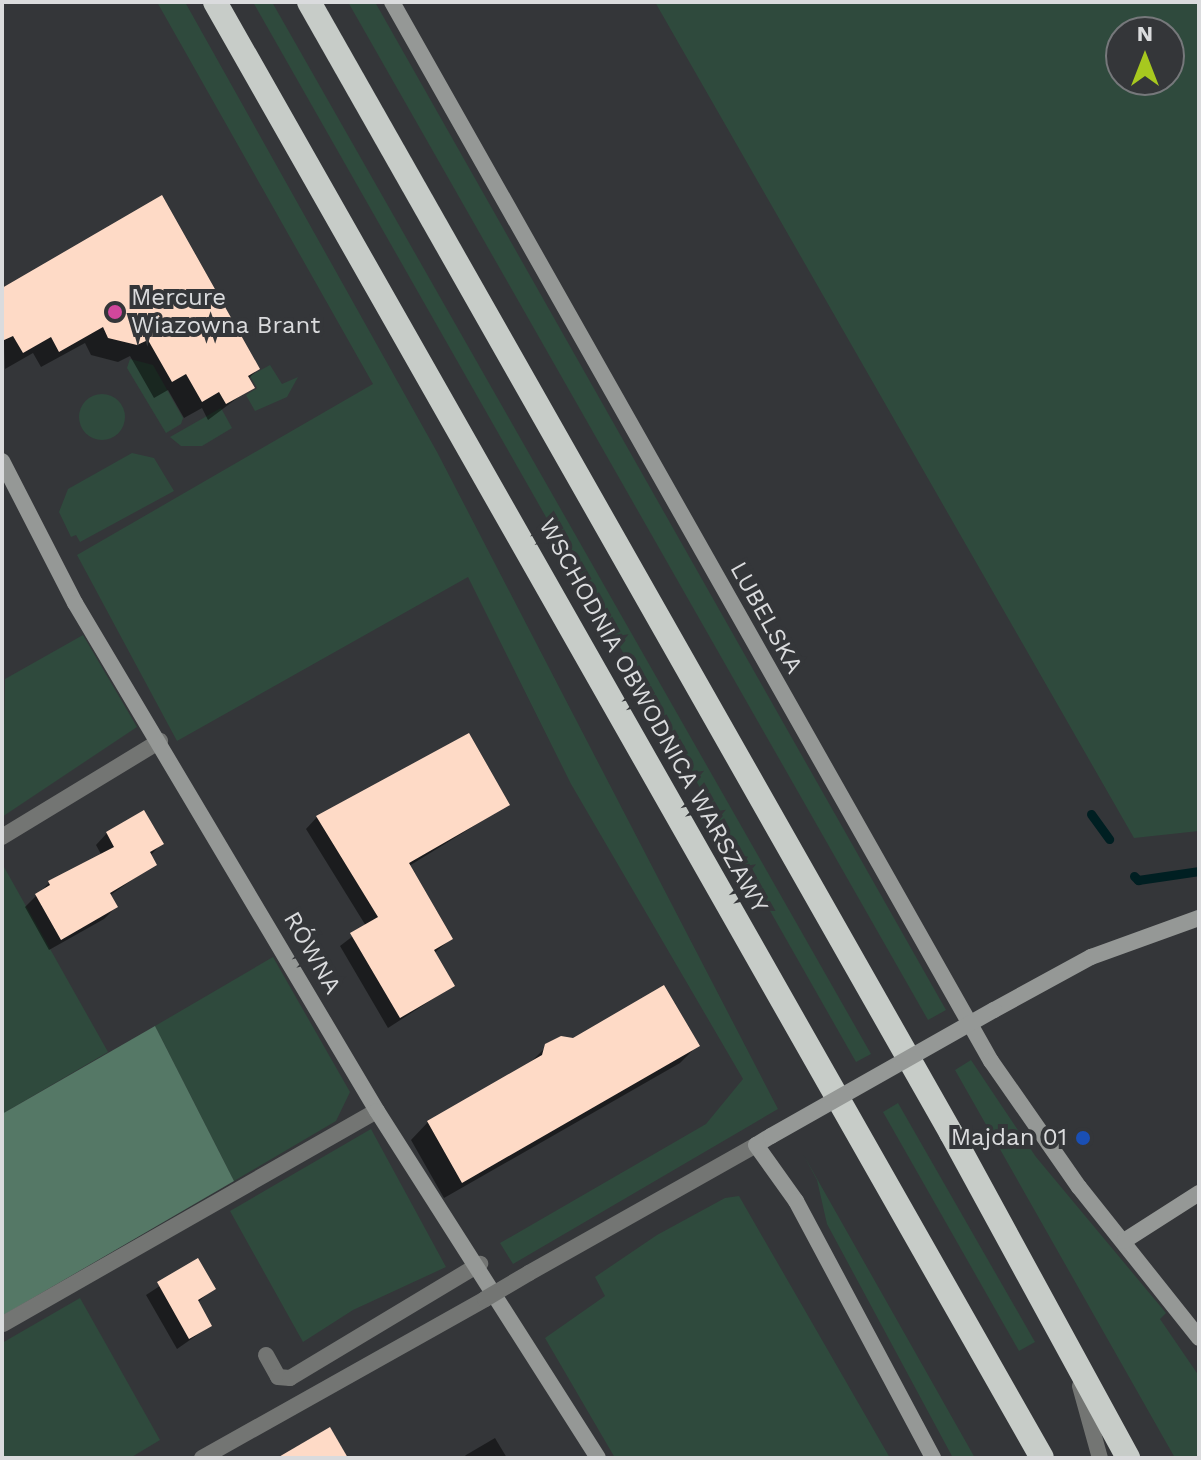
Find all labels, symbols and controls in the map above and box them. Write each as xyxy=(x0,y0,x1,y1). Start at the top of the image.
north arrow xyxy=(1105,16,1185,96)
text: N xyxy=(1137,21,1153,46)
place label: Mercure Wiazowna Brant xyxy=(131,284,321,340)
marker: Mercure Wiazowna Brant xyxy=(106,303,124,321)
street label: WSCHODNIA OBWODNICA WARSZAWY xyxy=(531,513,775,919)
street label: LUBELSKA xyxy=(724,557,808,679)
street label: RÓWNA xyxy=(277,907,347,999)
place label: Majdan 01 xyxy=(951,1124,1067,1152)
marker: Majdan 01 xyxy=(1074,1129,1092,1147)

